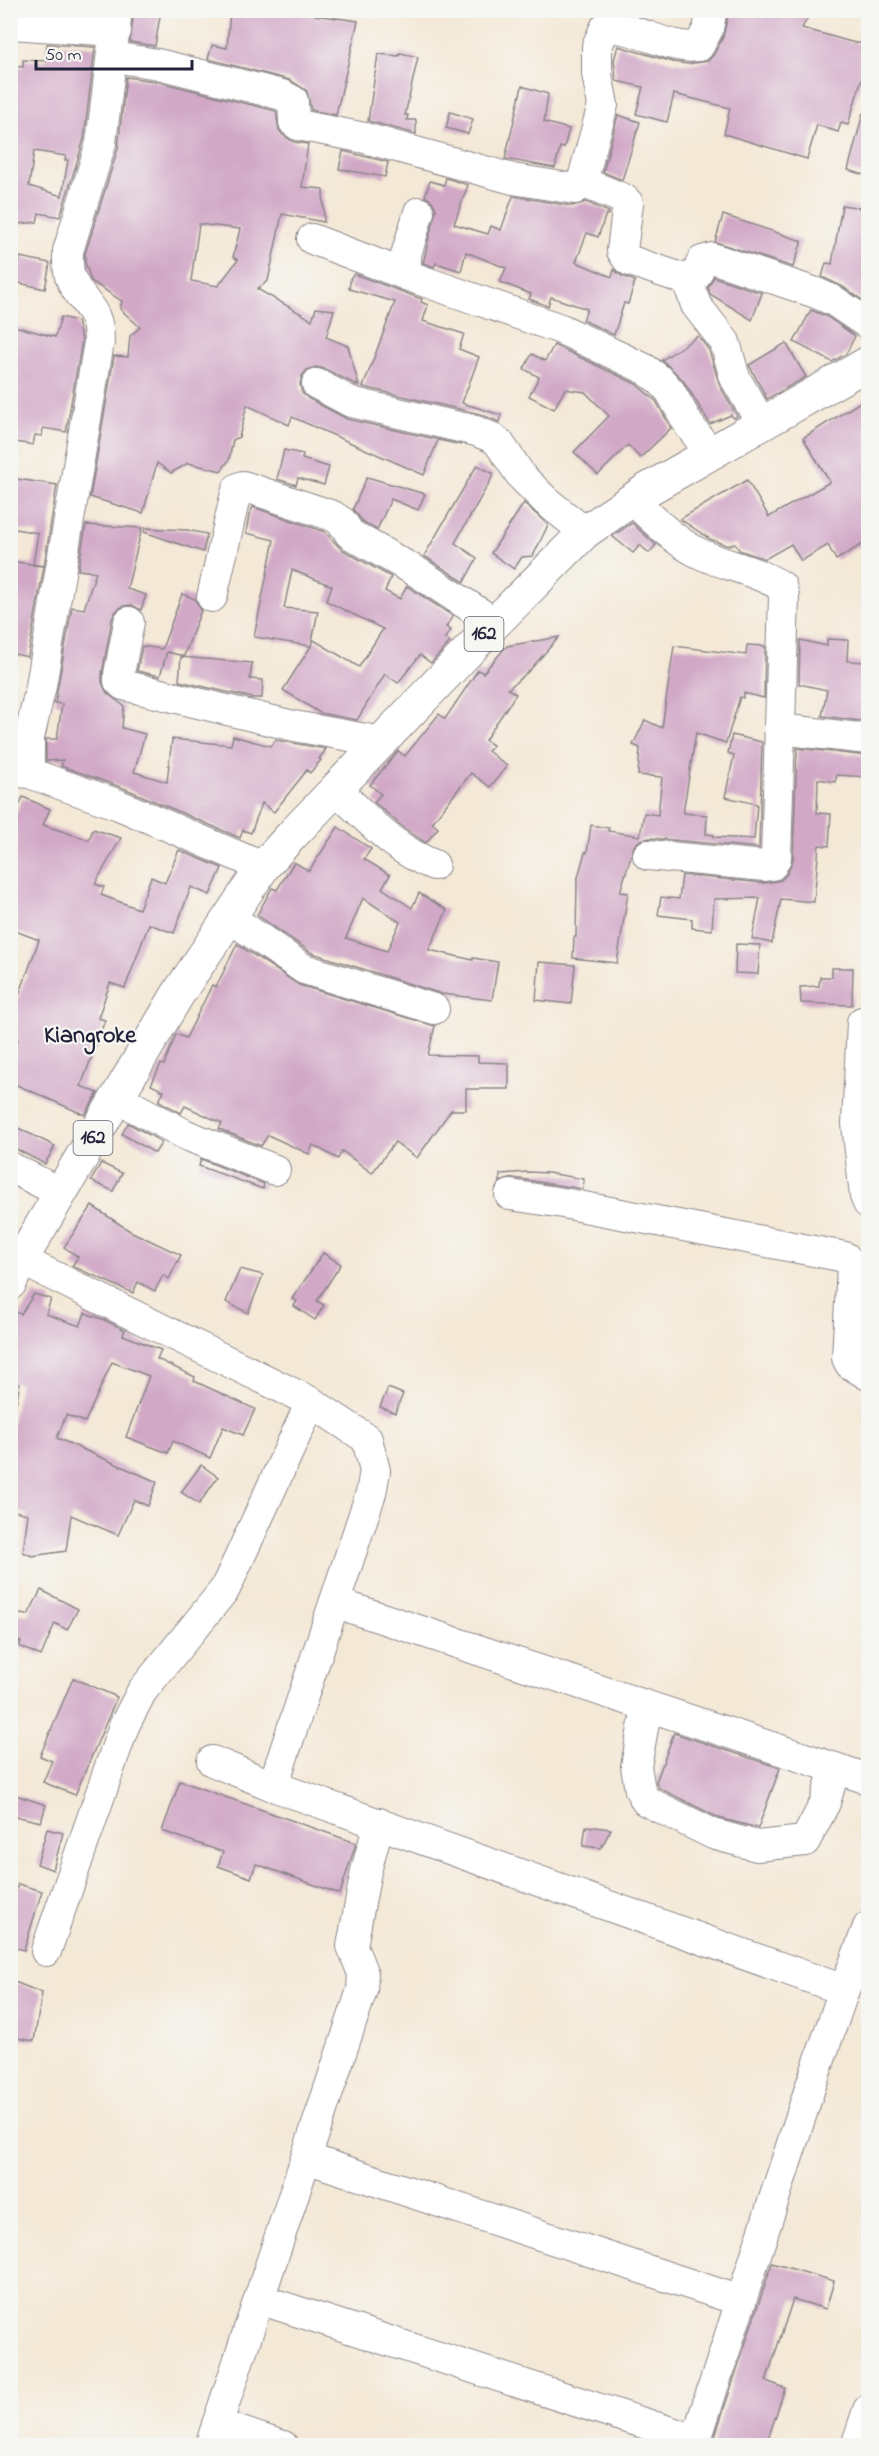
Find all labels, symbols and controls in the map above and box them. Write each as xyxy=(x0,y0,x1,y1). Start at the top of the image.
scale bar xyxy=(36,33,192,71)
text: 50 m xyxy=(45,43,82,69)
road number: 162 xyxy=(464,617,504,651)
district label: Kiangroke xyxy=(44,1019,137,1055)
road number: 162 xyxy=(74,1121,112,1155)

